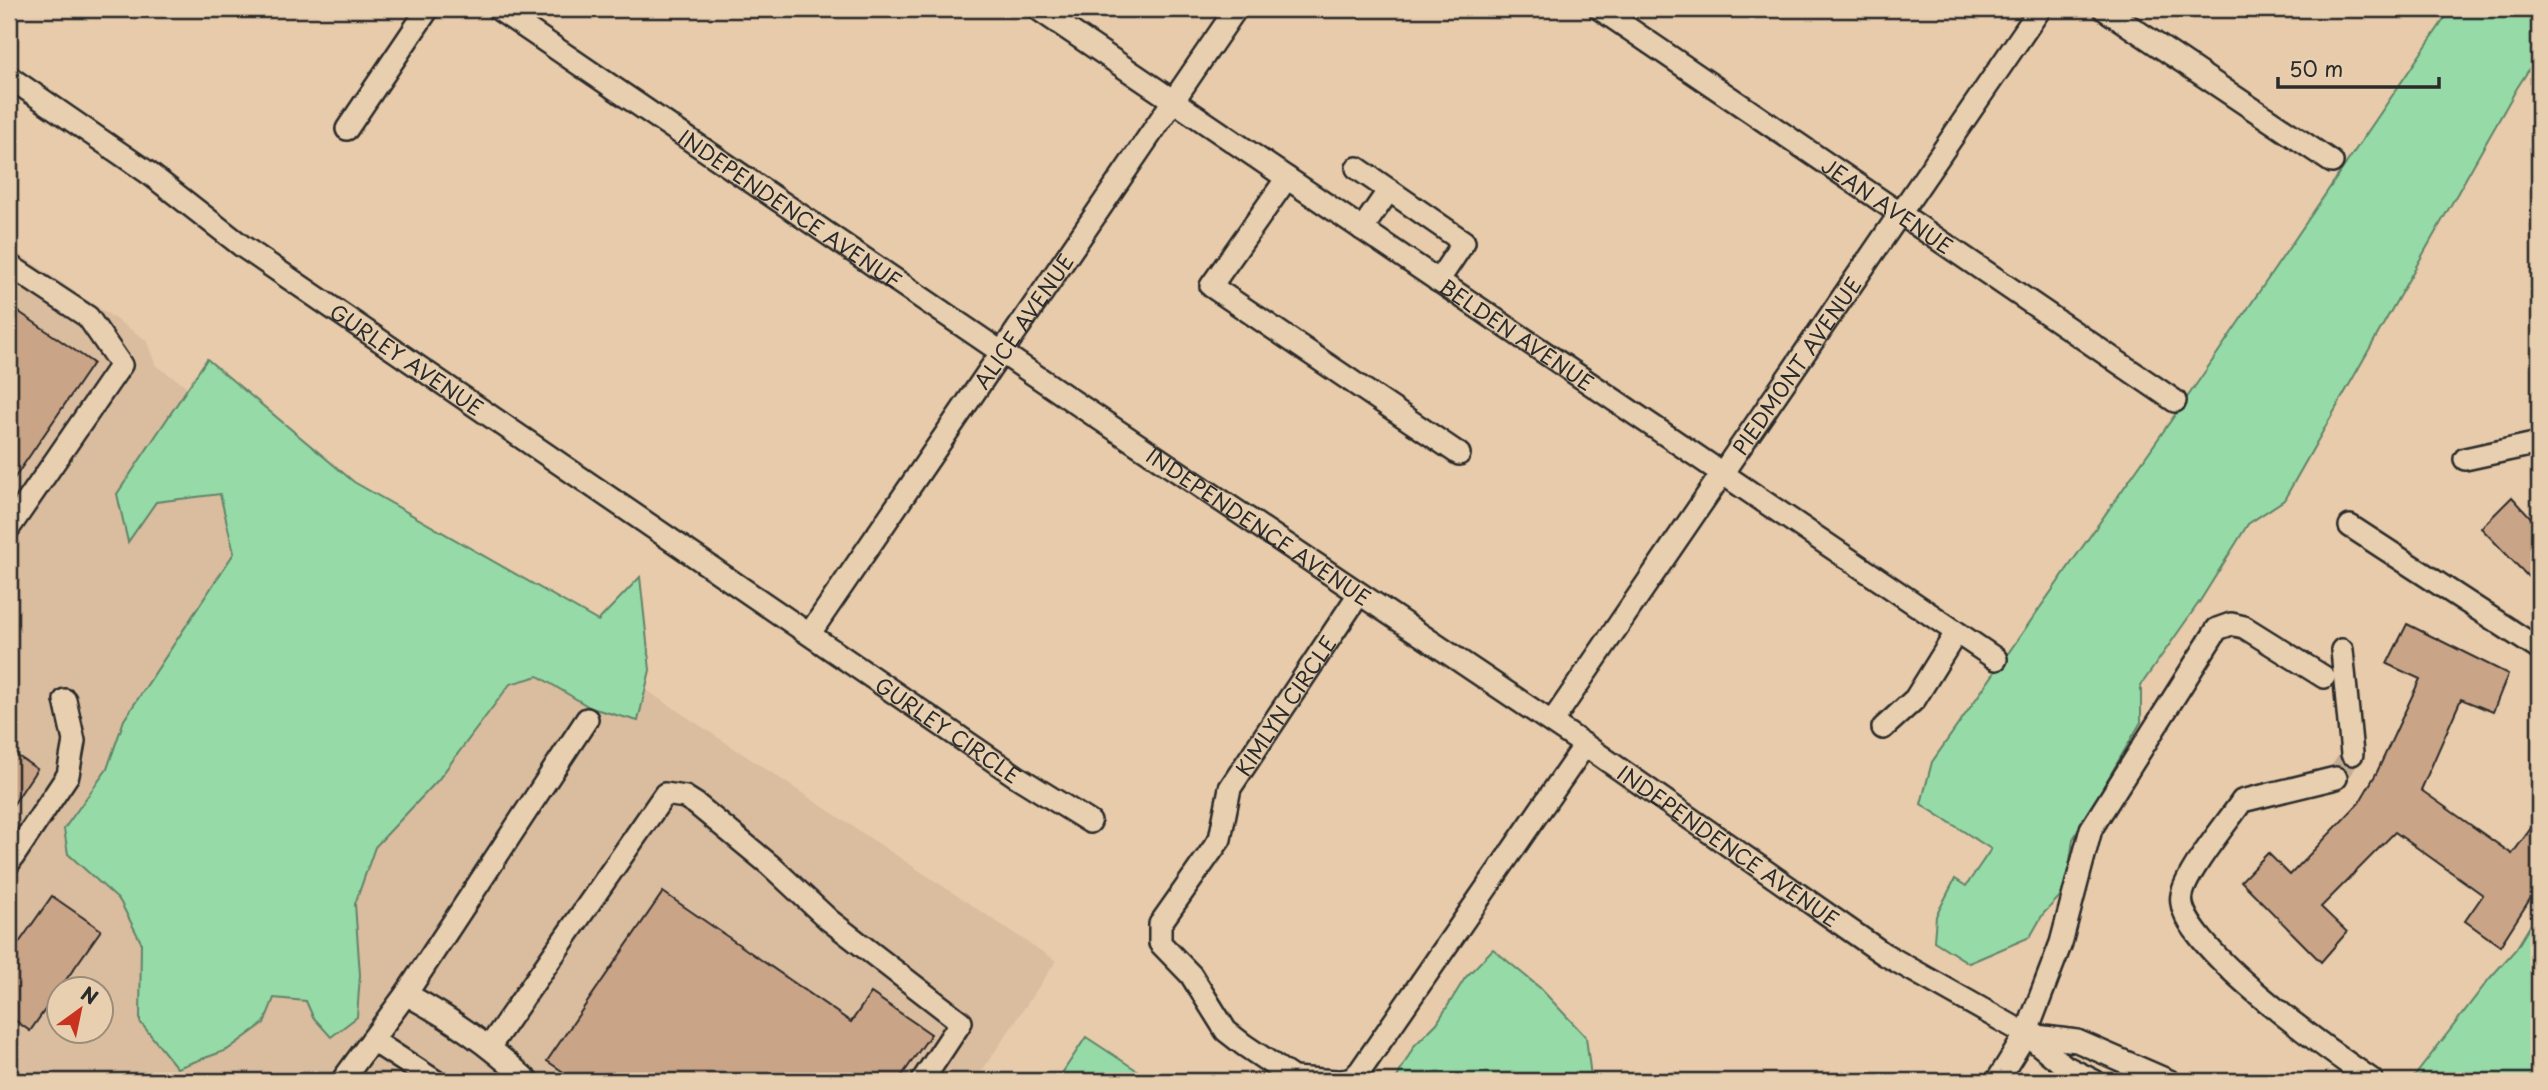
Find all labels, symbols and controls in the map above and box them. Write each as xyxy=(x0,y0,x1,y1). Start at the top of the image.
scale bar xyxy=(2278,46,2440,90)
text: 50 m xyxy=(2289,52,2343,84)
street label: INDEPENDENCE AVENUE xyxy=(672,121,909,296)
street label: JEAN AVENUE xyxy=(1815,149,1960,261)
street label: ALICE AVENUE xyxy=(965,247,1081,395)
street label: BELDEN AVENUE xyxy=(1433,270,1601,398)
street label: PIEDMONT AVENUE xyxy=(1724,270,1868,461)
street label: GURLEY AVENUE xyxy=(324,295,490,423)
street label: INDEPENDENCE AVENUE xyxy=(1140,439,1378,613)
street label: KIMLYN CIRCLE xyxy=(1227,629,1343,782)
street label: GURLEY CIRCLE xyxy=(869,668,1028,791)
street label: INDEPENDENCE AVENUE xyxy=(1611,757,1846,934)
north arrow xyxy=(46,974,116,1044)
text: N xyxy=(76,979,104,1011)

